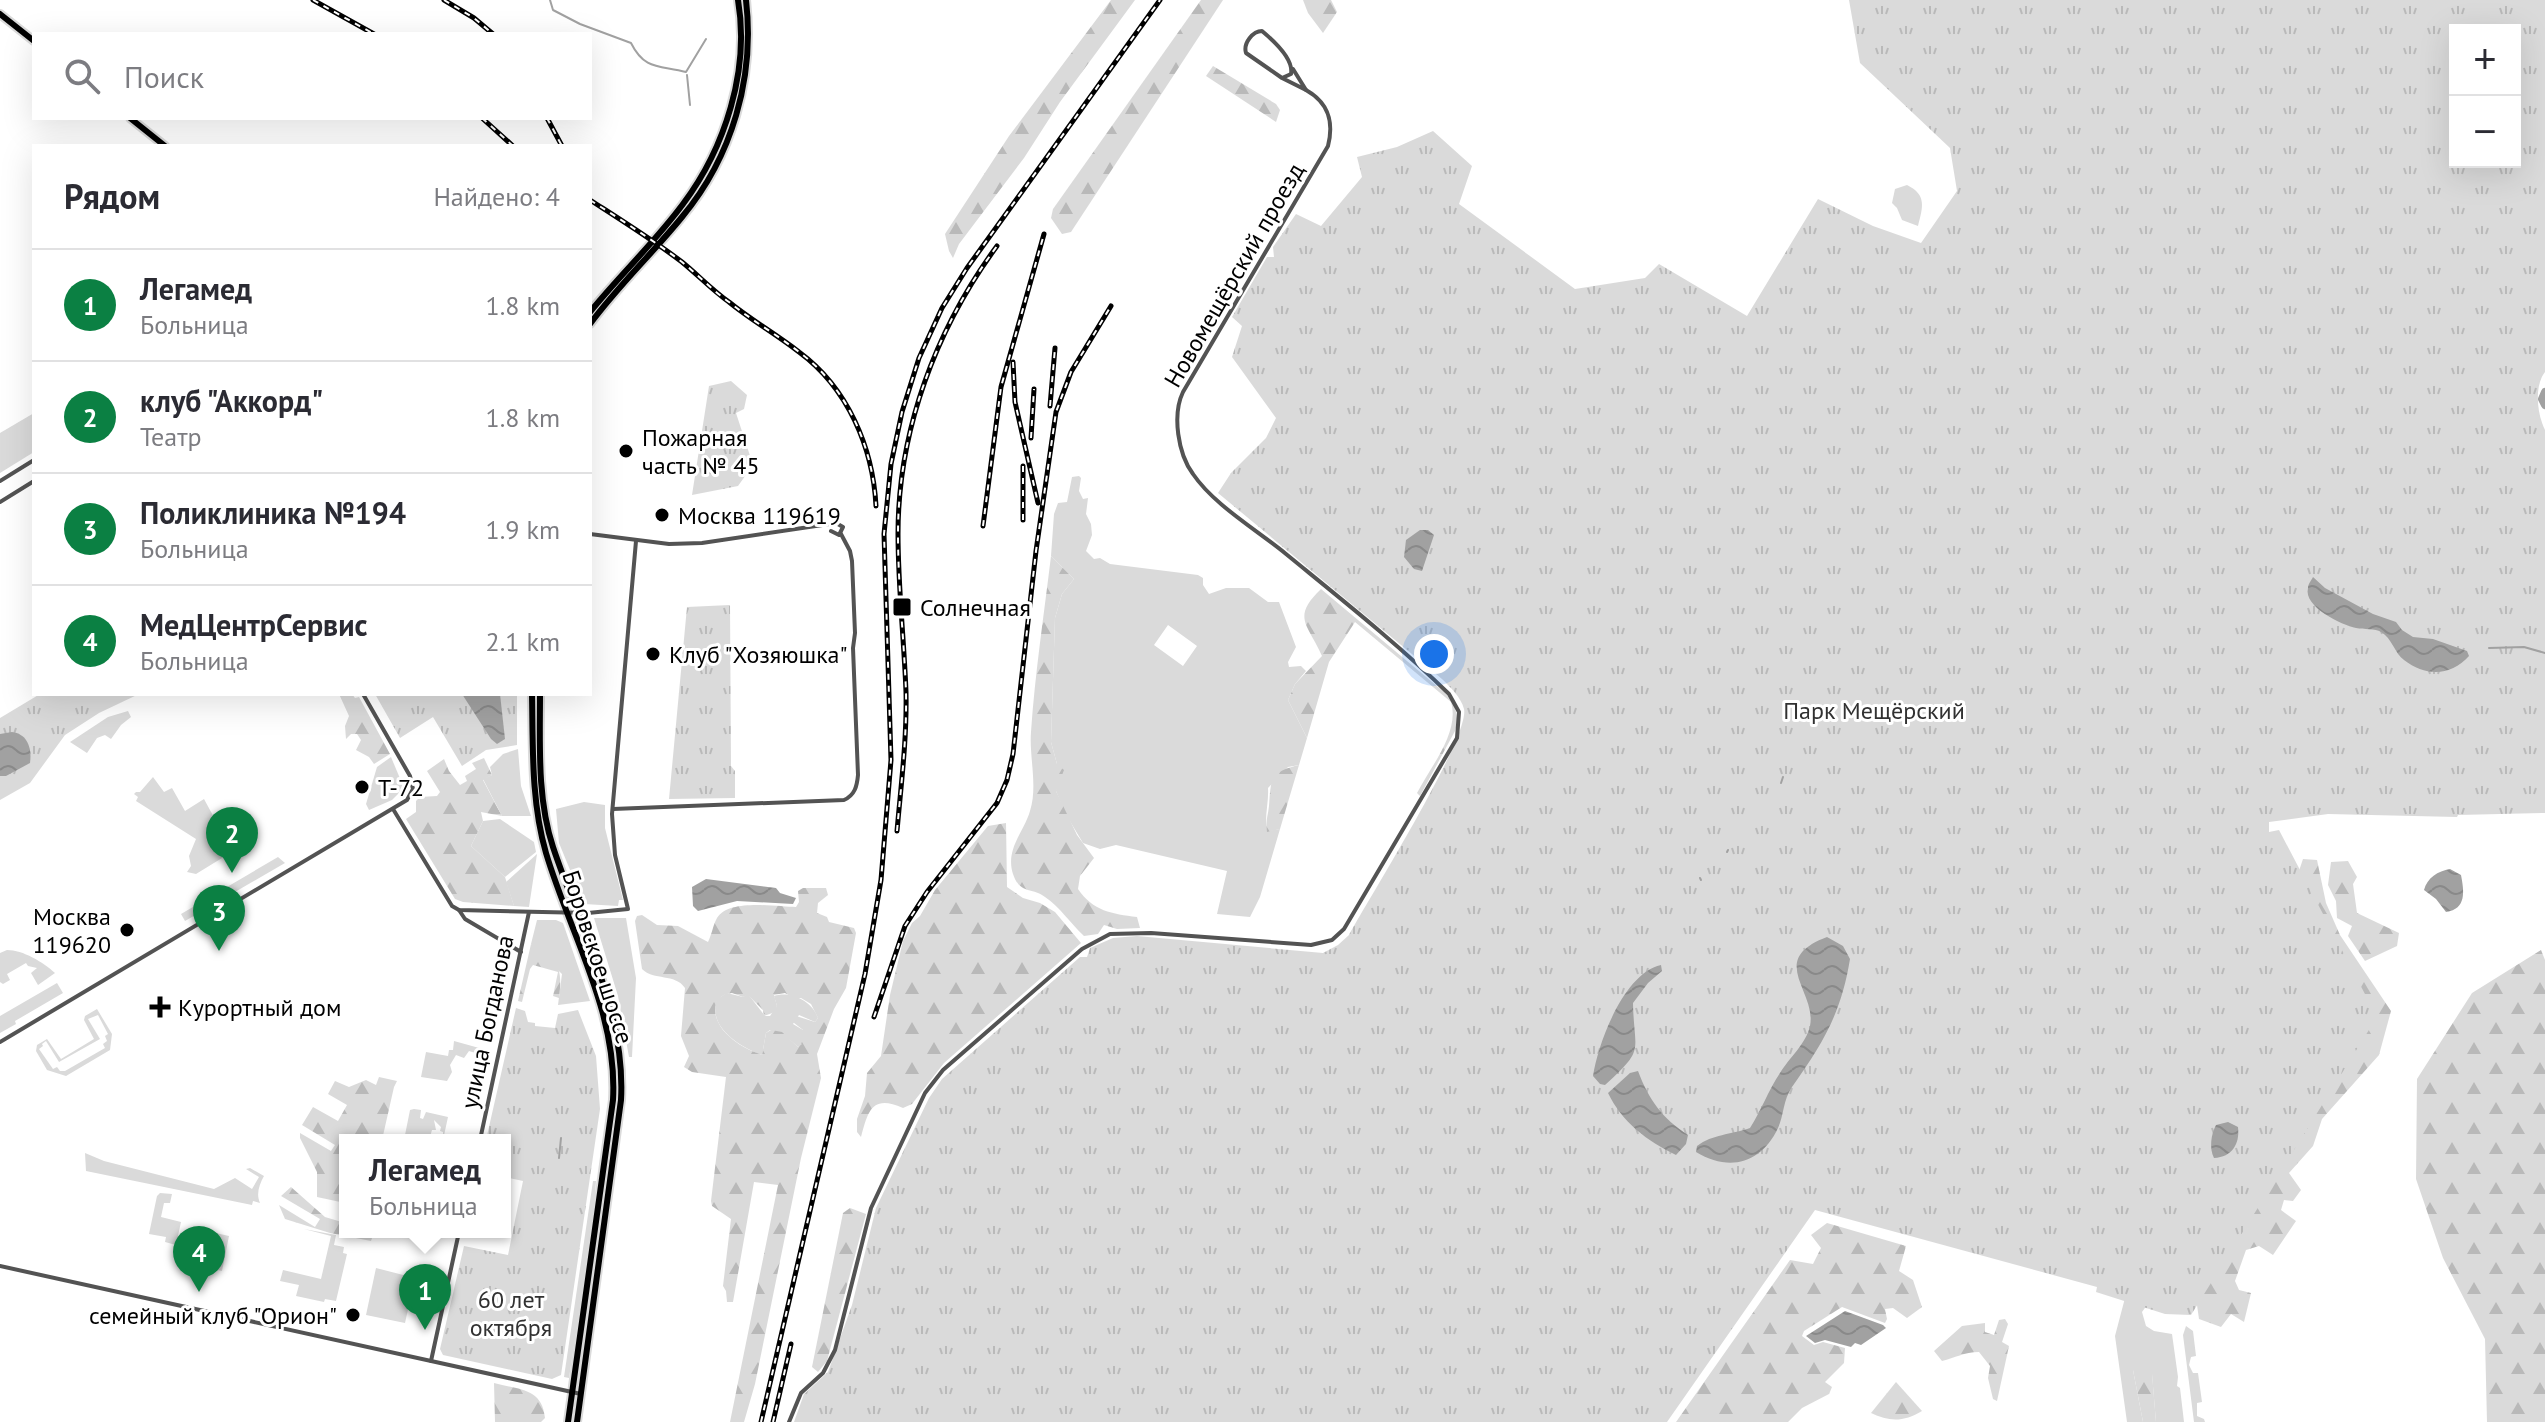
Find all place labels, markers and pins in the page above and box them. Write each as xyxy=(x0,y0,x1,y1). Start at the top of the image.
place label: Пожарная часть № 45 xyxy=(642,422,759,481)
marker: Пожарная часть № 45 xyxy=(617,442,635,460)
place label: Москва 119619 xyxy=(678,500,841,531)
marker: Москва 119619 xyxy=(653,506,671,524)
place label: Солнечная xyxy=(920,592,1031,623)
marker: Солнечная xyxy=(891,596,913,618)
place label: Клуб "Хозяюшка" xyxy=(669,639,848,670)
marker: Клуб "Хозяюшка" xyxy=(644,645,662,663)
place label: Т-72 xyxy=(378,772,424,803)
marker: Т-72 xyxy=(353,778,371,796)
pin: 2 xyxy=(206,807,258,873)
pin: 3 xyxy=(193,885,245,951)
place label: Москва 119620 xyxy=(33,901,111,960)
marker: Москва 119620 xyxy=(118,921,136,939)
place label: Курортный дом xyxy=(178,992,341,1023)
marker: Курортный дом xyxy=(149,996,171,1018)
pin: 4 xyxy=(173,1226,225,1292)
pin: 1 xyxy=(399,1264,451,1330)
place label: семейный клуб "Орион" xyxy=(89,1300,337,1331)
marker: семейный клуб "Орион" xyxy=(344,1306,362,1324)

